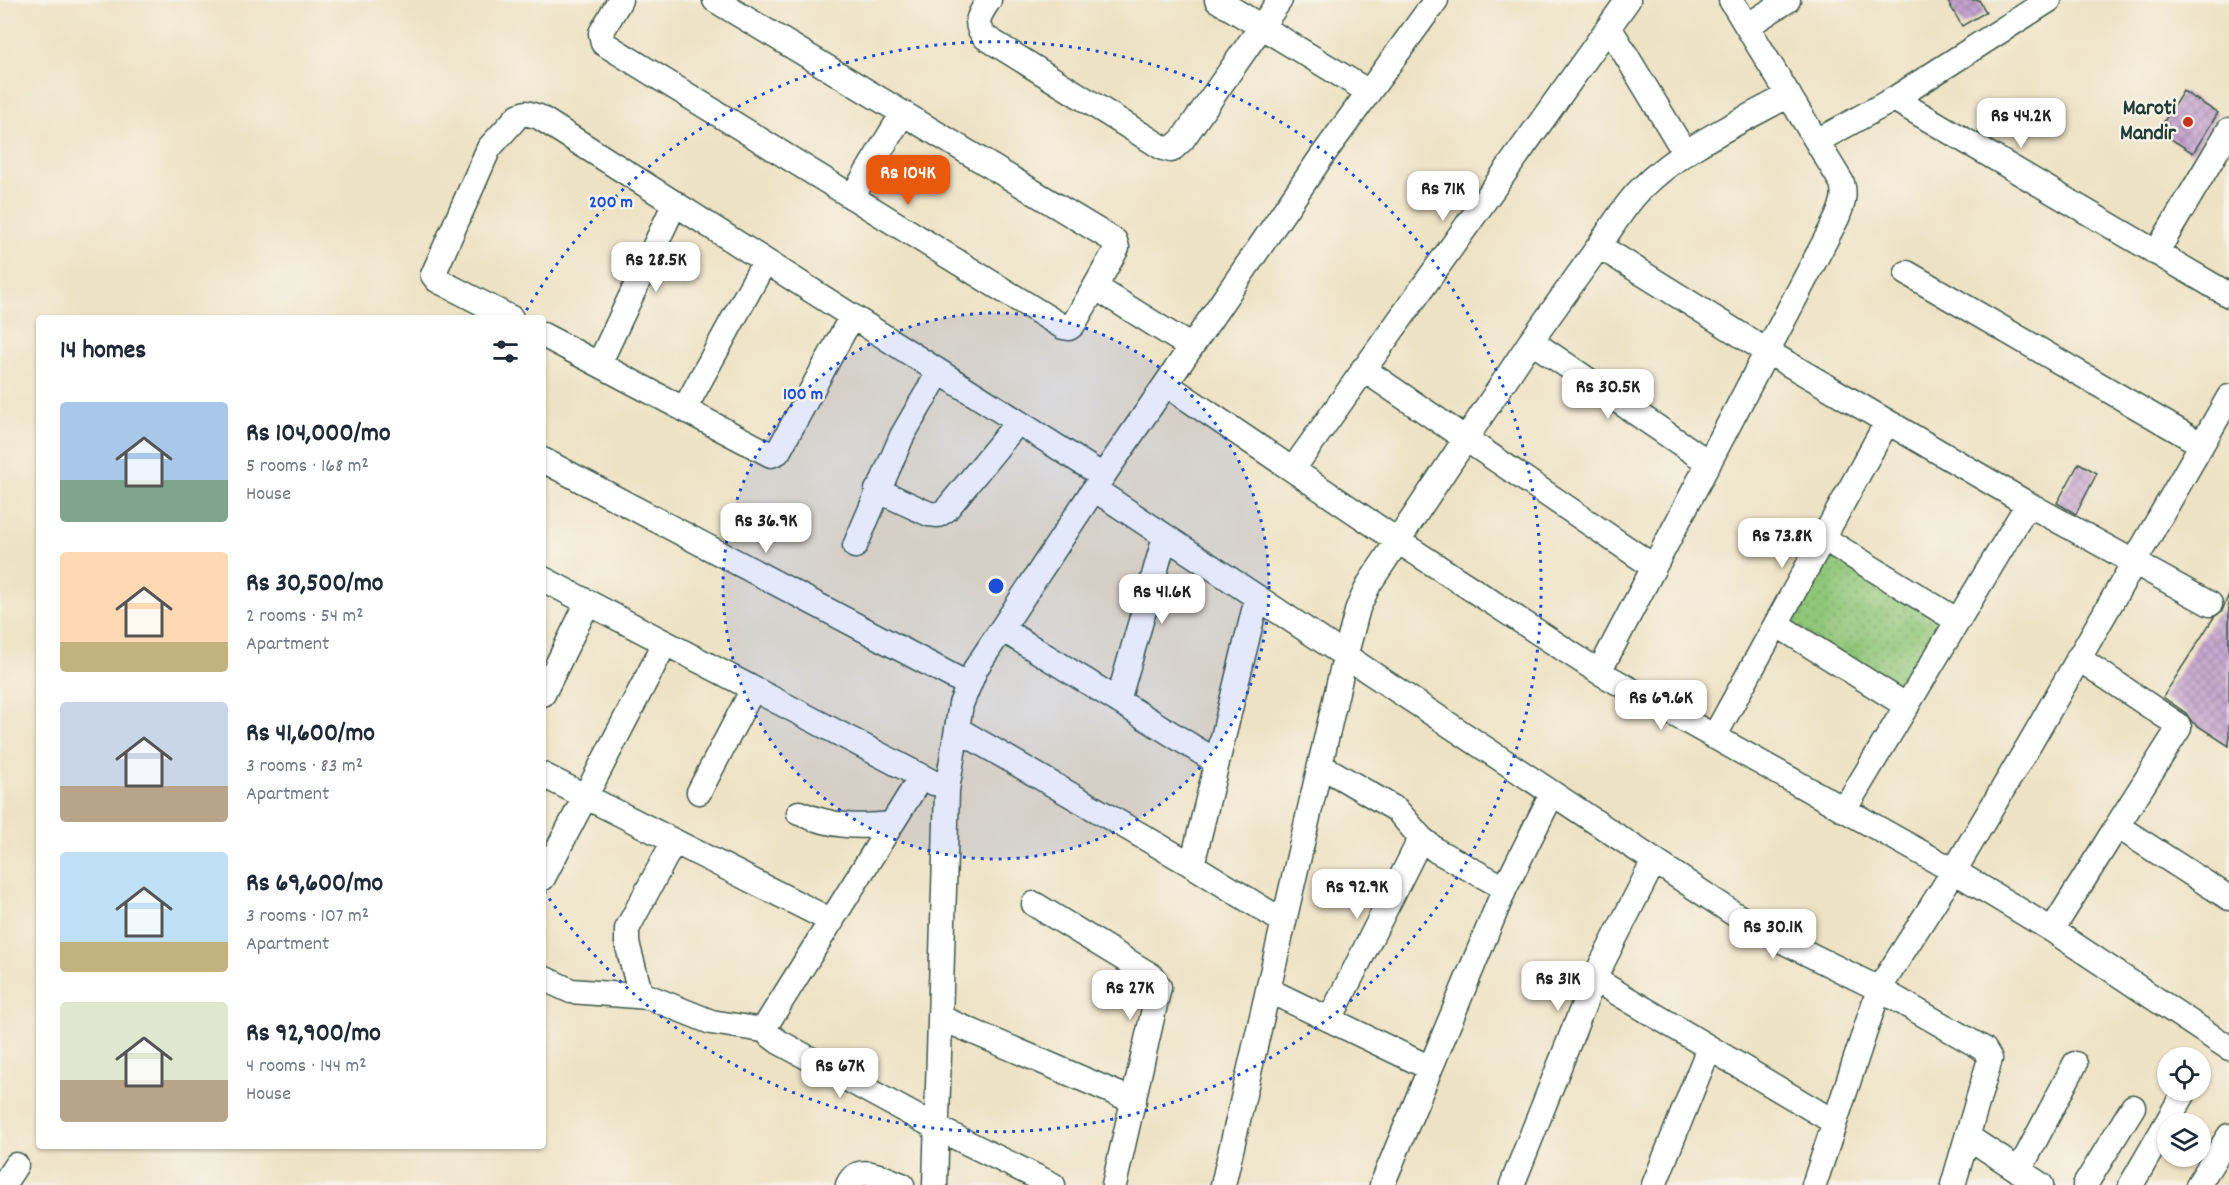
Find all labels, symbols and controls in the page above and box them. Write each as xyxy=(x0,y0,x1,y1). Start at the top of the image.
place label: Maroti Mandir xyxy=(2120,94,2177,150)
pin: Rs 44.2K xyxy=(1959,98,2083,149)
text: Rs 44.2K xyxy=(1991,103,2051,131)
marker: Maroti Mandir xyxy=(2181,115,2195,129)
pin: Rs 104K xyxy=(853,155,963,206)
text: Rs 104K xyxy=(880,160,936,188)
pin: Rs 71K xyxy=(1394,171,1492,222)
text: Rs 71K xyxy=(1421,176,1465,204)
text: 200 m xyxy=(589,191,633,216)
pin: Rs 28.5K xyxy=(594,242,718,293)
text: Rs 28.5K xyxy=(625,247,687,275)
text: 14 homes xyxy=(60,333,146,370)
icon: filters xyxy=(489,335,522,368)
pin: Rs 30.5K xyxy=(1546,369,1670,420)
text: Rs 30.5K xyxy=(1576,374,1640,402)
text: 100 m xyxy=(783,383,823,408)
text: Rs 104,000/mo xyxy=(246,416,391,453)
icon: home xyxy=(108,426,180,498)
text: 5 rooms · 168 m² xyxy=(246,453,369,481)
text: House xyxy=(246,481,291,509)
pin: Rs 36.9K xyxy=(704,503,828,554)
text: Rs 36.9K xyxy=(734,508,798,536)
pin: Rs 73.8K xyxy=(1720,518,1844,569)
text: Rs 73.8K xyxy=(1752,523,1812,551)
text: Rs 30,500/mo xyxy=(246,566,383,603)
pin: Rs 41.6K xyxy=(1100,574,1224,625)
icon: home xyxy=(108,576,180,648)
centre of rings xyxy=(986,576,1006,596)
text: Rs 41.6K xyxy=(1133,579,1191,607)
text: 2 rooms · 54 m² xyxy=(246,603,364,631)
text: Apartment xyxy=(246,631,329,659)
pin: Rs 69.6K xyxy=(1599,680,1723,731)
text: Rs 69.6K xyxy=(1629,685,1693,713)
text: Rs 41,600/mo xyxy=(246,716,375,753)
icon: home xyxy=(108,726,180,798)
text: 3 rooms · 83 m² xyxy=(246,753,363,781)
text: Apartment xyxy=(246,781,329,809)
text: Rs 69,600/mo xyxy=(246,866,383,903)
pin: Rs 92.9K xyxy=(1295,869,1419,920)
text: Rs 92.9K xyxy=(1326,874,1388,902)
icon: home xyxy=(108,876,180,948)
text: 3 rooms · 107 m² xyxy=(246,903,369,931)
pin: Rs 30.1K xyxy=(1711,909,1835,960)
text: Rs 30.1K xyxy=(1743,914,1803,942)
text: Apartment xyxy=(246,931,329,959)
pin: Rs 31K xyxy=(1509,961,1607,1012)
text: Rs 31K xyxy=(1535,966,1581,994)
pin: Rs 27K xyxy=(1081,970,1179,1021)
text: Rs 27K xyxy=(1106,975,1154,1003)
text: Rs 92,900/mo xyxy=(246,1016,381,1053)
icon: home xyxy=(108,1026,180,1098)
map controls xyxy=(2157,1047,2211,1167)
button: locate xyxy=(2157,1047,2211,1101)
pin: Rs 67K xyxy=(791,1048,889,1099)
text: 4 rooms · 144 m² xyxy=(246,1053,367,1081)
text: Rs 67K xyxy=(815,1053,865,1081)
text: House xyxy=(246,1081,291,1109)
button: layers xyxy=(2157,1113,2211,1167)

